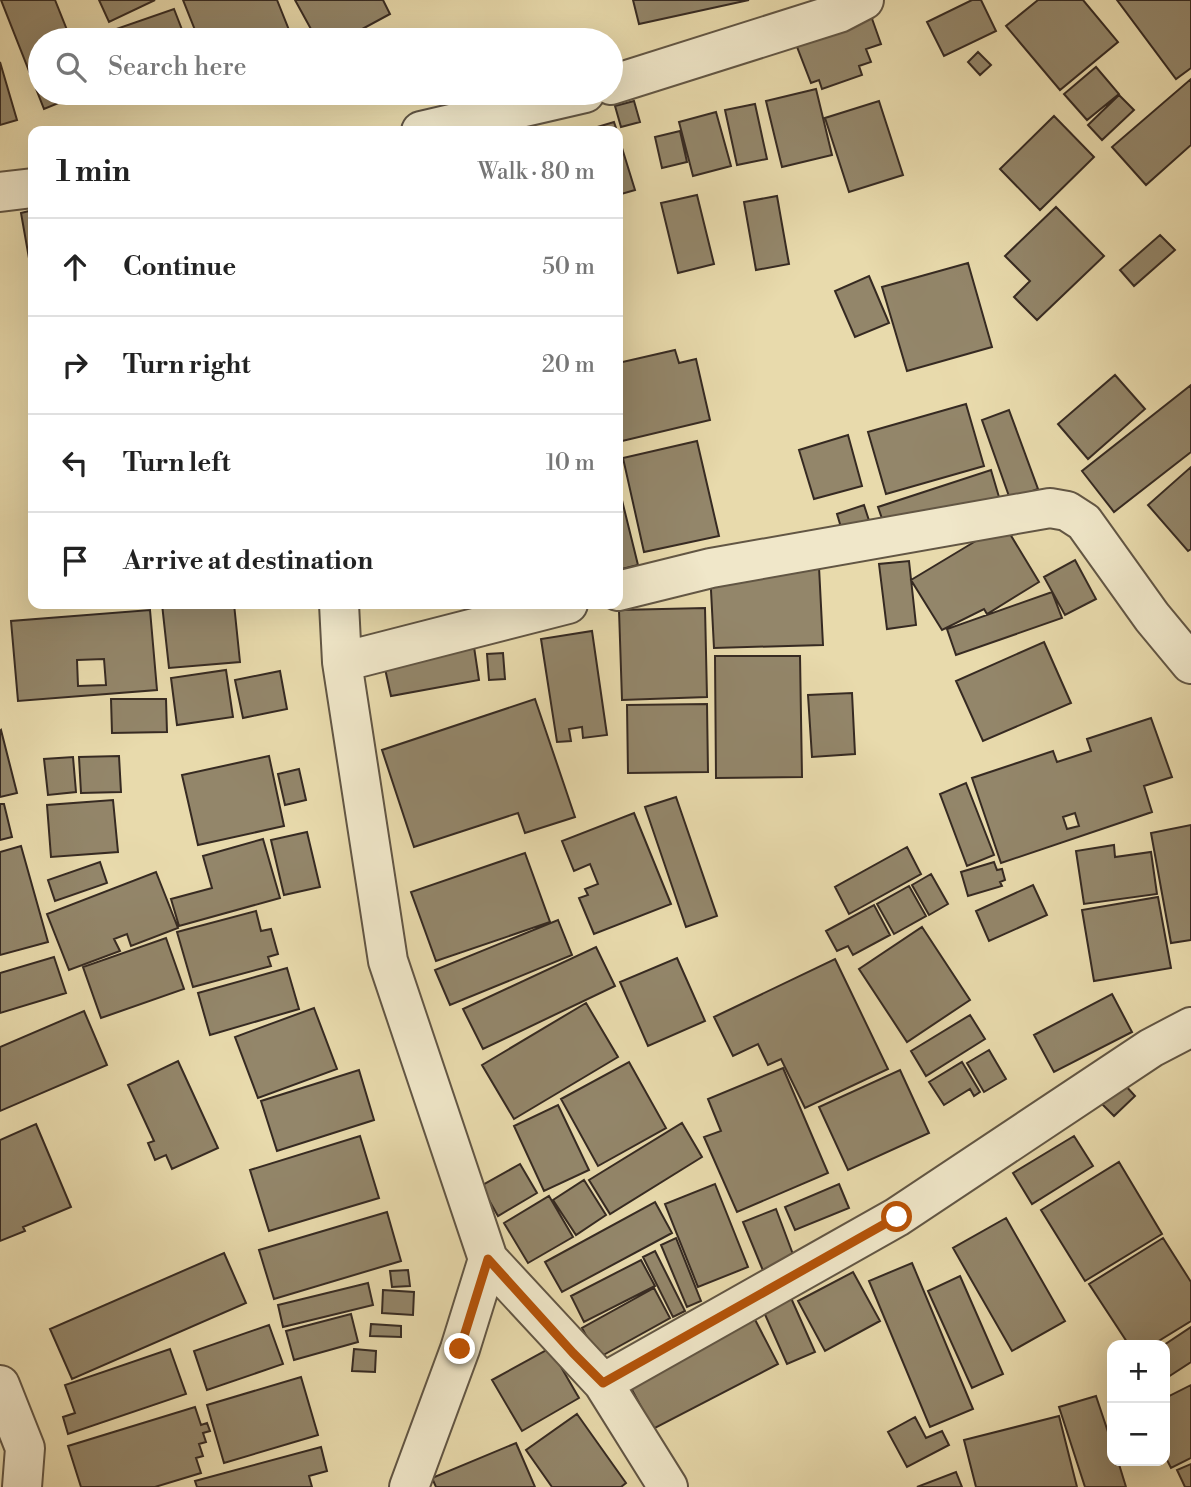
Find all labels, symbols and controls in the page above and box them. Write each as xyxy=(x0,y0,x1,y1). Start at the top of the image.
search box xyxy=(28,28,623,105)
icon: search xyxy=(52,48,90,86)
text: Search here xyxy=(108,51,247,83)
text: 1 min xyxy=(56,153,131,191)
text: Walk · 80 m xyxy=(478,158,595,186)
icon: ahead xyxy=(56,248,94,286)
text: Continue xyxy=(123,251,236,283)
text: 50 m xyxy=(542,253,595,281)
icon: right xyxy=(56,346,94,384)
text: Turn right xyxy=(123,349,251,381)
text: 20 m xyxy=(542,351,595,379)
icon: left xyxy=(56,444,94,482)
text: Turn left xyxy=(123,447,231,479)
text: 10 m xyxy=(546,449,595,477)
icon: arrive xyxy=(56,542,94,580)
text: Arrive at destination xyxy=(123,545,373,577)
route start xyxy=(881,1201,912,1232)
route end xyxy=(444,1333,475,1364)
map controls xyxy=(1107,1340,1170,1466)
button: + xyxy=(1107,1340,1170,1403)
button: − xyxy=(1107,1403,1170,1466)

